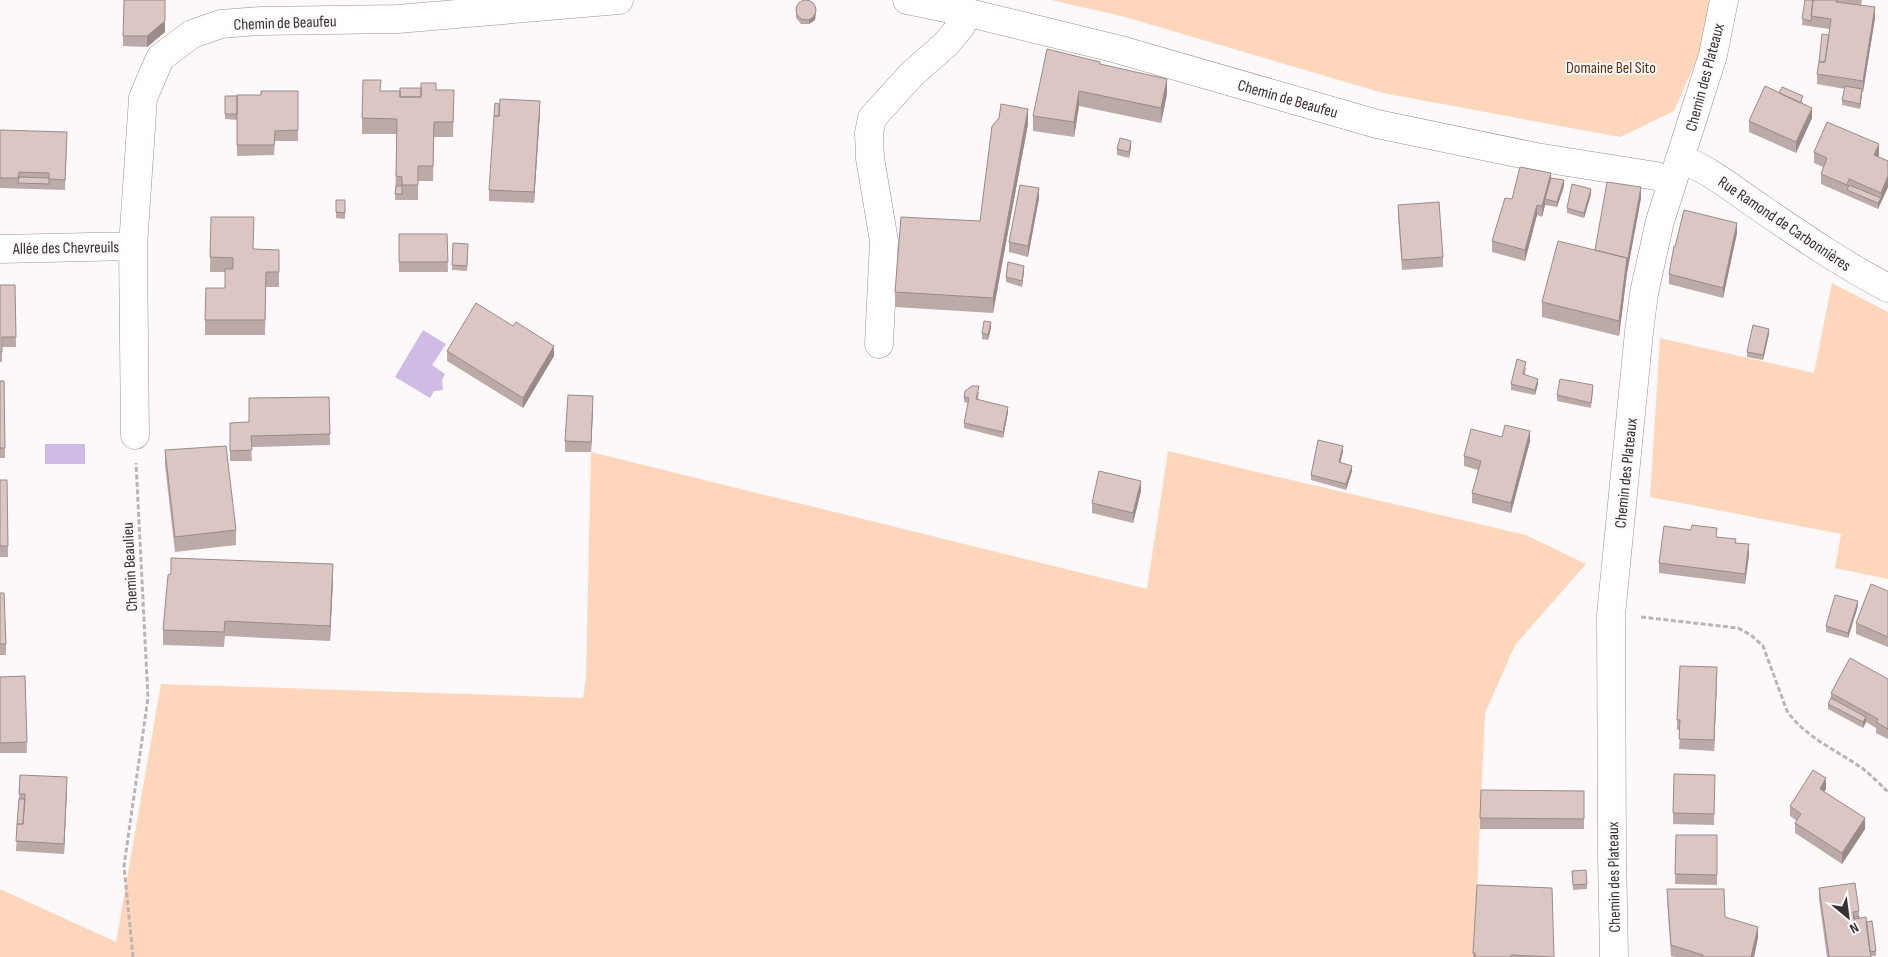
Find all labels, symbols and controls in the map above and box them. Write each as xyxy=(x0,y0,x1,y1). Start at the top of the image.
street label: Chemin de Beaufeu xyxy=(233,12,337,35)
street label: Chemin des Plateaux xyxy=(1682,21,1729,133)
park label: Domaine Bel Sito xyxy=(1566,59,1656,78)
street label: Chemin de Beaufeu xyxy=(1235,76,1340,123)
street label: Rue Ramond de Carbonnières xyxy=(1714,173,1854,276)
street label: Allée des Chevreuils xyxy=(12,238,119,259)
street label: Chemin des Plateaux xyxy=(1611,417,1642,529)
street label: Chemin Beaulieu xyxy=(119,522,142,612)
street label: Chemin des Plateaux xyxy=(1604,821,1625,933)
north arrow xyxy=(1823,892,1873,942)
text: N xyxy=(1847,919,1861,937)

